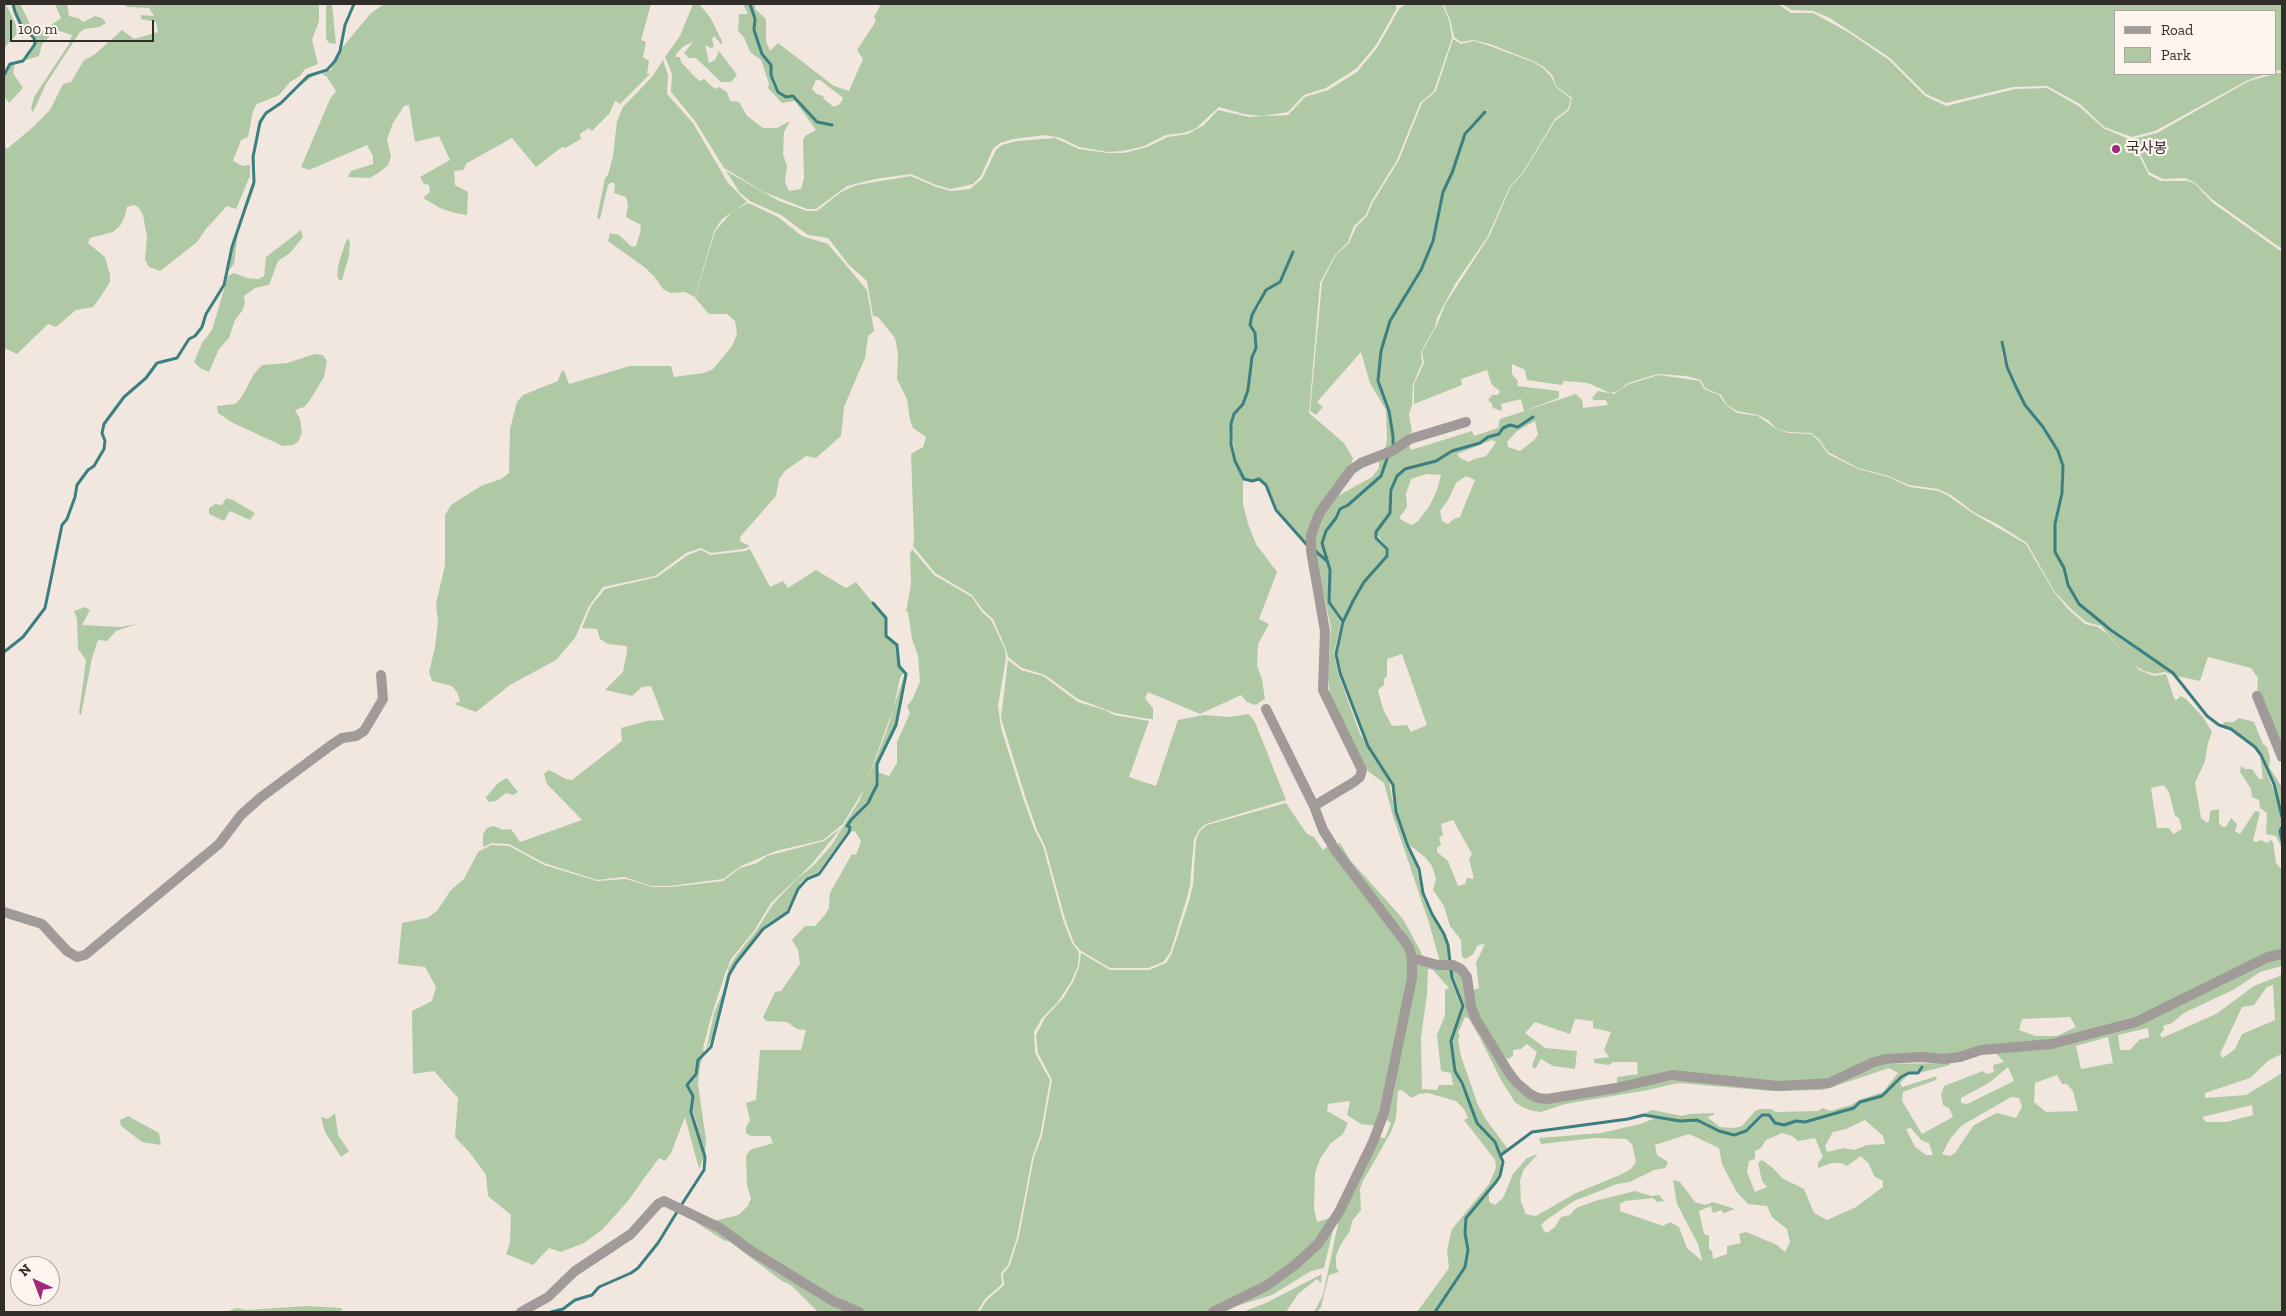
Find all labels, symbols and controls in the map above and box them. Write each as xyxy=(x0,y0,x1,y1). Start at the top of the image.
scale bar xyxy=(12,10,156,42)
legend xyxy=(2114,10,2276,75)
text: 100 m xyxy=(18,20,57,38)
text: Road xyxy=(2161,21,2193,39)
text: Park xyxy=(2161,46,2191,64)
place label: 국사봉 xyxy=(2126,140,2167,158)
marker: 국사봉 xyxy=(2110,143,2122,155)
north arrow xyxy=(10,1256,60,1306)
text: N xyxy=(15,1261,35,1280)

